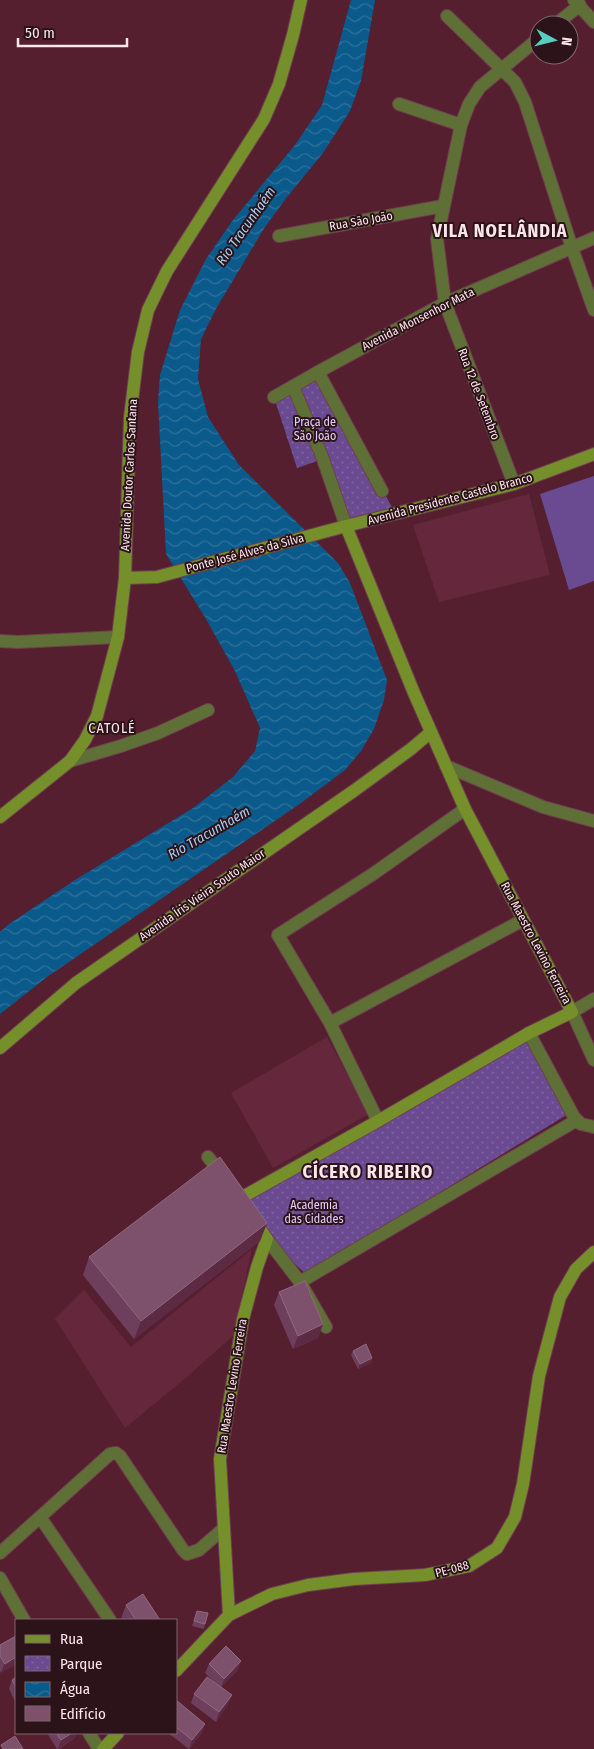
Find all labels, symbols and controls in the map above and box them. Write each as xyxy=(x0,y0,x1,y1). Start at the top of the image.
scale bar xyxy=(18,15,126,47)
north arrow xyxy=(529,15,579,65)
text: 50 m xyxy=(25,24,55,42)
text: N xyxy=(557,36,575,47)
water label: Rio Tracunhaém xyxy=(213,184,279,268)
street label: Rua São João xyxy=(328,209,394,233)
district label: VILA NOELÂNDIA xyxy=(431,219,568,242)
street label: Avenida Monsenhor Mata xyxy=(359,284,477,353)
street label: Rua 12 de Setembro xyxy=(455,346,503,442)
street label: Avenida Doutor Carlos Santana xyxy=(118,399,140,551)
park label: Praça de São João xyxy=(294,415,336,443)
street label: Avenida Presidente Castelo Branco xyxy=(366,470,534,528)
street label: Ponte José Alves da Silva xyxy=(185,531,305,575)
district label: CATOLÉ xyxy=(88,719,136,737)
water label: Rio Tracunhaém xyxy=(165,803,253,863)
street label: Avenida Íris Vieira Souto Maior xyxy=(136,845,268,944)
street label: Rua Maestro Levino Ferreira xyxy=(498,880,574,1006)
district label: CÍCERO RIBEIRO xyxy=(303,1160,433,1183)
park label: Academia das Cidades xyxy=(284,1198,344,1226)
street label: Rua Maestro Levino Ferreira xyxy=(214,1318,250,1454)
street label: PE-088 xyxy=(434,1558,470,1580)
legend xyxy=(15,1619,178,1734)
text: Rua xyxy=(60,1630,83,1648)
text: Parque xyxy=(60,1655,103,1673)
text: Água xyxy=(60,1680,90,1698)
text: Edifício xyxy=(60,1705,106,1723)

